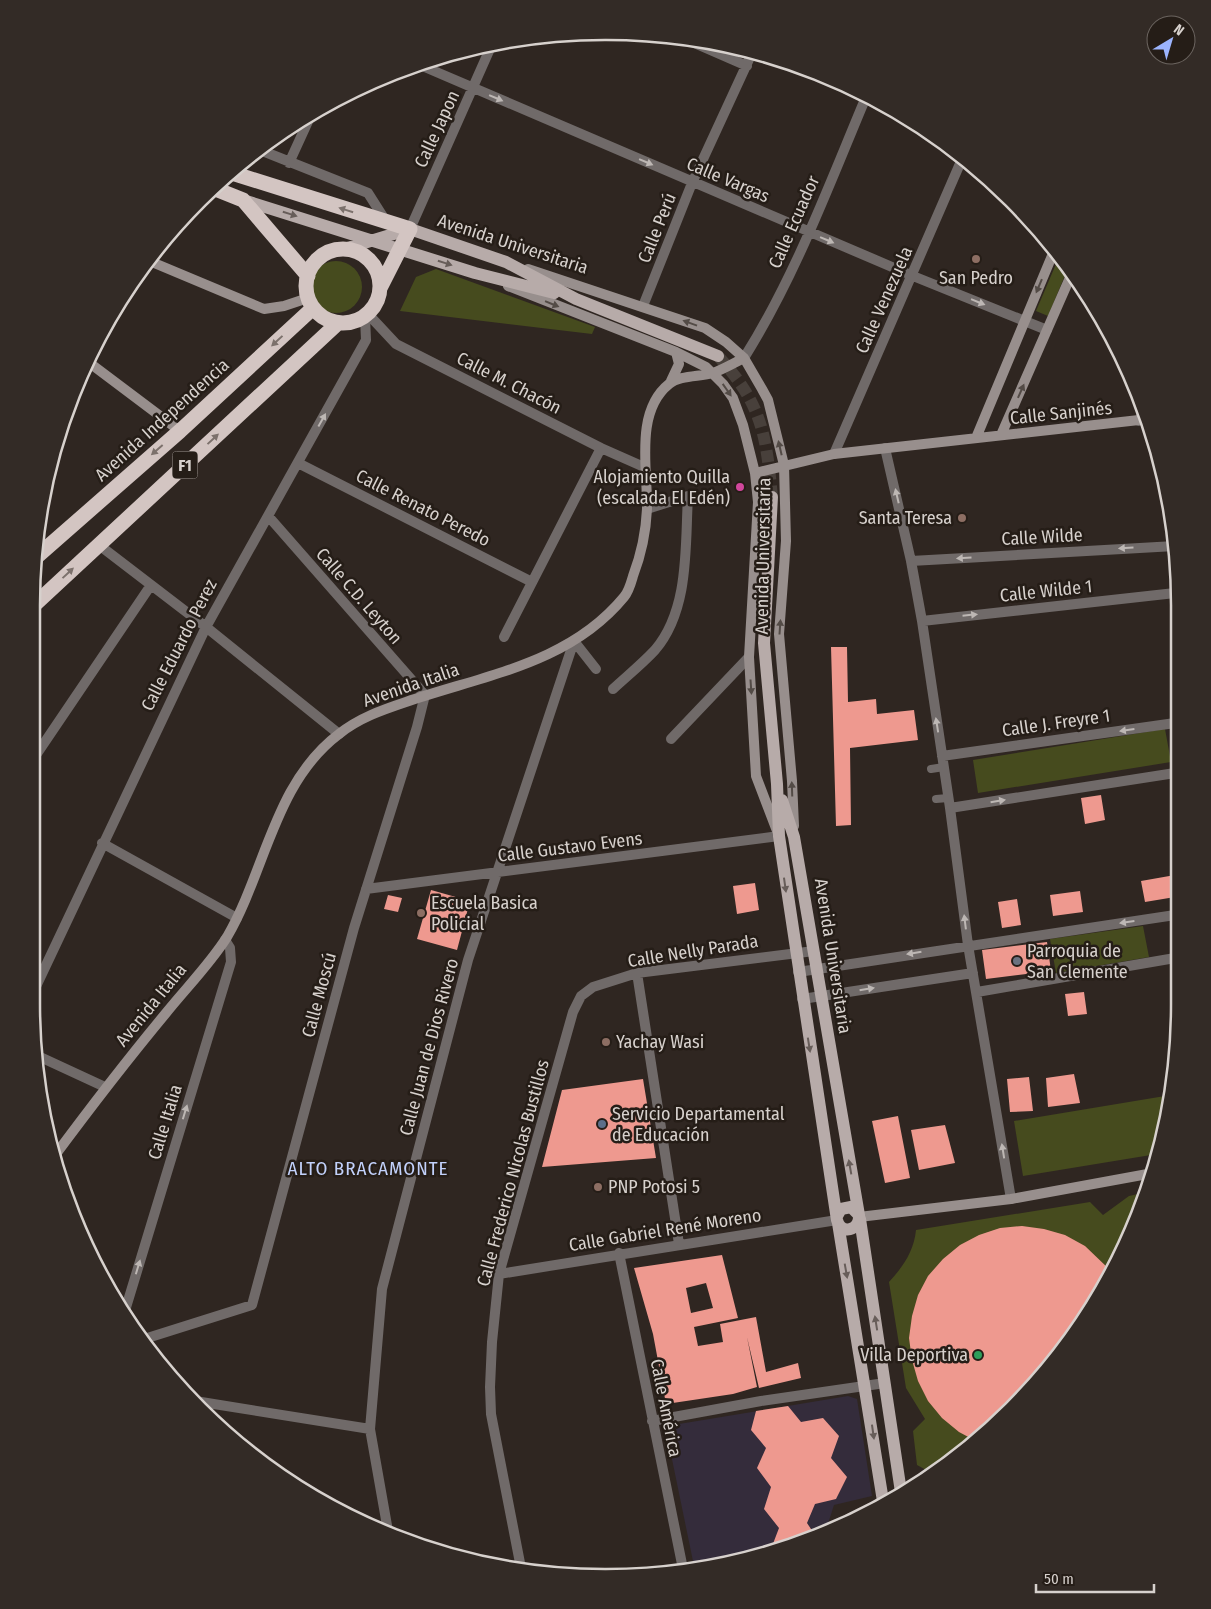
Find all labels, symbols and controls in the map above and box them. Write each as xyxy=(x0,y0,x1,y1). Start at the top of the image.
north arrow xyxy=(1146,15,1196,65)
text: N xyxy=(1170,21,1187,39)
street label: Calle Japon xyxy=(410,87,464,171)
one-way arrow xyxy=(489,94,504,102)
street label: Calle Vargas xyxy=(683,153,773,207)
one-way arrow xyxy=(639,159,653,167)
street label: Calle Ecuador xyxy=(764,171,825,272)
street label: Calle Perú xyxy=(633,190,681,266)
one-way arrow xyxy=(339,206,354,213)
street label: Avenida Universitaria xyxy=(435,209,591,279)
one-way arrow xyxy=(283,210,298,218)
one-way arrow xyxy=(820,236,835,244)
street label: Calle Venezuela xyxy=(851,243,917,357)
marker: San Pedro xyxy=(970,253,982,265)
one-way arrow xyxy=(438,259,453,267)
place label: San Pedro xyxy=(939,267,1013,289)
one-way arrow xyxy=(1035,279,1043,293)
one-way arrow xyxy=(971,298,985,306)
one-way arrow xyxy=(545,301,560,308)
one-way arrow xyxy=(682,319,697,327)
one-way arrow xyxy=(272,335,284,347)
street label: Calle M. Chacón xyxy=(453,347,565,419)
street label: Avenida Independencia xyxy=(90,354,234,486)
one-way arrow xyxy=(722,383,732,397)
one-way arrow xyxy=(1017,384,1025,398)
street label: Calle Sanjinés xyxy=(1009,397,1113,429)
one-way arrow xyxy=(318,413,326,428)
one-way arrow xyxy=(207,433,219,445)
one-way arrow xyxy=(776,440,784,455)
one-way arrow xyxy=(151,445,164,456)
road number: F1 xyxy=(172,452,198,478)
street label: Calle Renato Peredo xyxy=(352,465,494,551)
place label: Alojamiento Quilla (escalada El Edén) xyxy=(593,466,730,509)
street label: Avenida Universitaria xyxy=(751,477,775,635)
marker: Alojamiento Quilla (escalada El Edén) xyxy=(734,481,746,493)
one-way arrow xyxy=(892,488,900,504)
place label: Santa Teresa xyxy=(859,507,952,529)
marker: Santa Teresa xyxy=(956,512,968,524)
street label: Calle Wilde xyxy=(1001,524,1083,550)
street label: Calle C.D. Leyton xyxy=(311,543,407,649)
one-way arrow xyxy=(1118,545,1134,553)
one-way arrow xyxy=(956,555,972,563)
one-way arrow xyxy=(62,567,74,579)
street label: Calle Wilde 1 xyxy=(999,575,1093,607)
street label: Calle Eduardo Perez xyxy=(136,576,222,714)
one-way arrow xyxy=(962,611,978,619)
one-way arrow xyxy=(776,618,784,634)
street label: Avenida Italia xyxy=(360,658,462,712)
one-way arrow xyxy=(747,679,755,695)
street label: Calle J. Freyre 1 xyxy=(1001,705,1111,741)
one-way arrow xyxy=(933,717,941,733)
one-way arrow xyxy=(1118,726,1134,734)
one-way arrow xyxy=(788,780,796,796)
one-way arrow xyxy=(991,796,1007,804)
street label: Calle Gustavo Evens xyxy=(496,827,644,867)
one-way arrow xyxy=(781,877,789,893)
street label: Avenida Universitaria xyxy=(810,877,856,1035)
place label: Escuela Basica Policial xyxy=(431,892,538,935)
marker: Escuela Basica Policial xyxy=(415,907,427,919)
one-way arrow xyxy=(961,913,969,929)
one-way arrow xyxy=(1118,918,1134,926)
street label: Calle Nelly Parada xyxy=(626,930,760,972)
place label: Parroquia de San Clemente xyxy=(1027,940,1128,983)
street label: Calle Moscú xyxy=(297,950,341,1040)
one-way arrow xyxy=(905,950,921,958)
marker: Parroquia de San Clemente xyxy=(1011,955,1023,967)
street label: Calle Juan de Dios Rivero xyxy=(395,956,463,1138)
street label: Avenida Italia xyxy=(111,959,191,1051)
one-way arrow xyxy=(860,985,876,993)
place label: Yachay Wasi xyxy=(616,1031,704,1053)
marker: Yachay Wasi xyxy=(600,1036,612,1048)
one-way arrow xyxy=(806,1038,814,1054)
street label: Calle Frederico Nicolas Bustillos xyxy=(472,1057,554,1289)
street label: Calle Italia xyxy=(143,1082,187,1162)
place label: Servicio Departamental de Educación xyxy=(612,1103,785,1146)
one-way arrow xyxy=(182,1104,190,1119)
marker: Servicio Departamental de Educación xyxy=(596,1118,608,1130)
one-way arrow xyxy=(999,1143,1007,1159)
district label: ALTO BRACAMONTE xyxy=(287,1157,449,1180)
one-way arrow xyxy=(846,1159,854,1175)
place label: PNP Potosi 5 xyxy=(608,1176,700,1198)
marker: PNP Potosi 5 xyxy=(592,1181,604,1193)
street label: Calle Gabriel René Moreno xyxy=(567,1204,763,1256)
one-way arrow xyxy=(134,1259,142,1274)
one-way arrow xyxy=(843,1264,851,1280)
one-way arrow xyxy=(871,1315,879,1331)
place label: Villa Deportiva xyxy=(860,1344,968,1366)
marker: Villa Deportiva xyxy=(972,1349,984,1361)
street label: Calle América xyxy=(646,1357,686,1459)
one-way arrow xyxy=(869,1424,877,1440)
scale bar xyxy=(1036,1562,1154,1594)
text: 50 m xyxy=(1044,1570,1074,1588)

